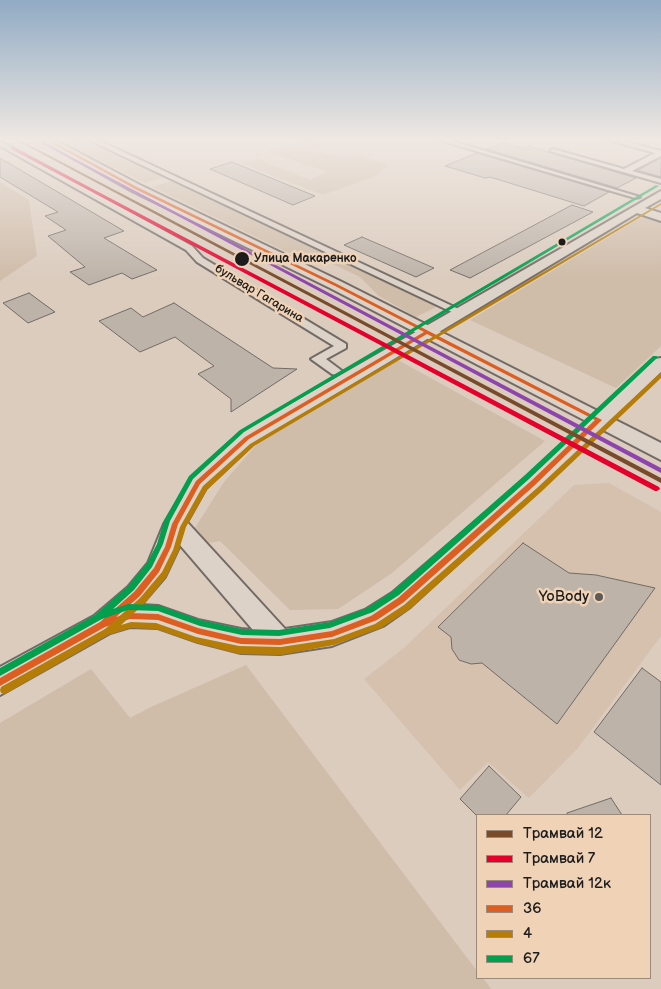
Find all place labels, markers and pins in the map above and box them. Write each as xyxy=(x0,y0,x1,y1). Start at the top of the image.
unlabelled marker xyxy=(557,237,567,247)
marker: Улица Макаренко xyxy=(233,250,251,268)
place label: Улица Макаренко xyxy=(254,252,357,266)
place label: YoBody xyxy=(539,588,589,606)
marker: YoBody xyxy=(593,591,605,603)

